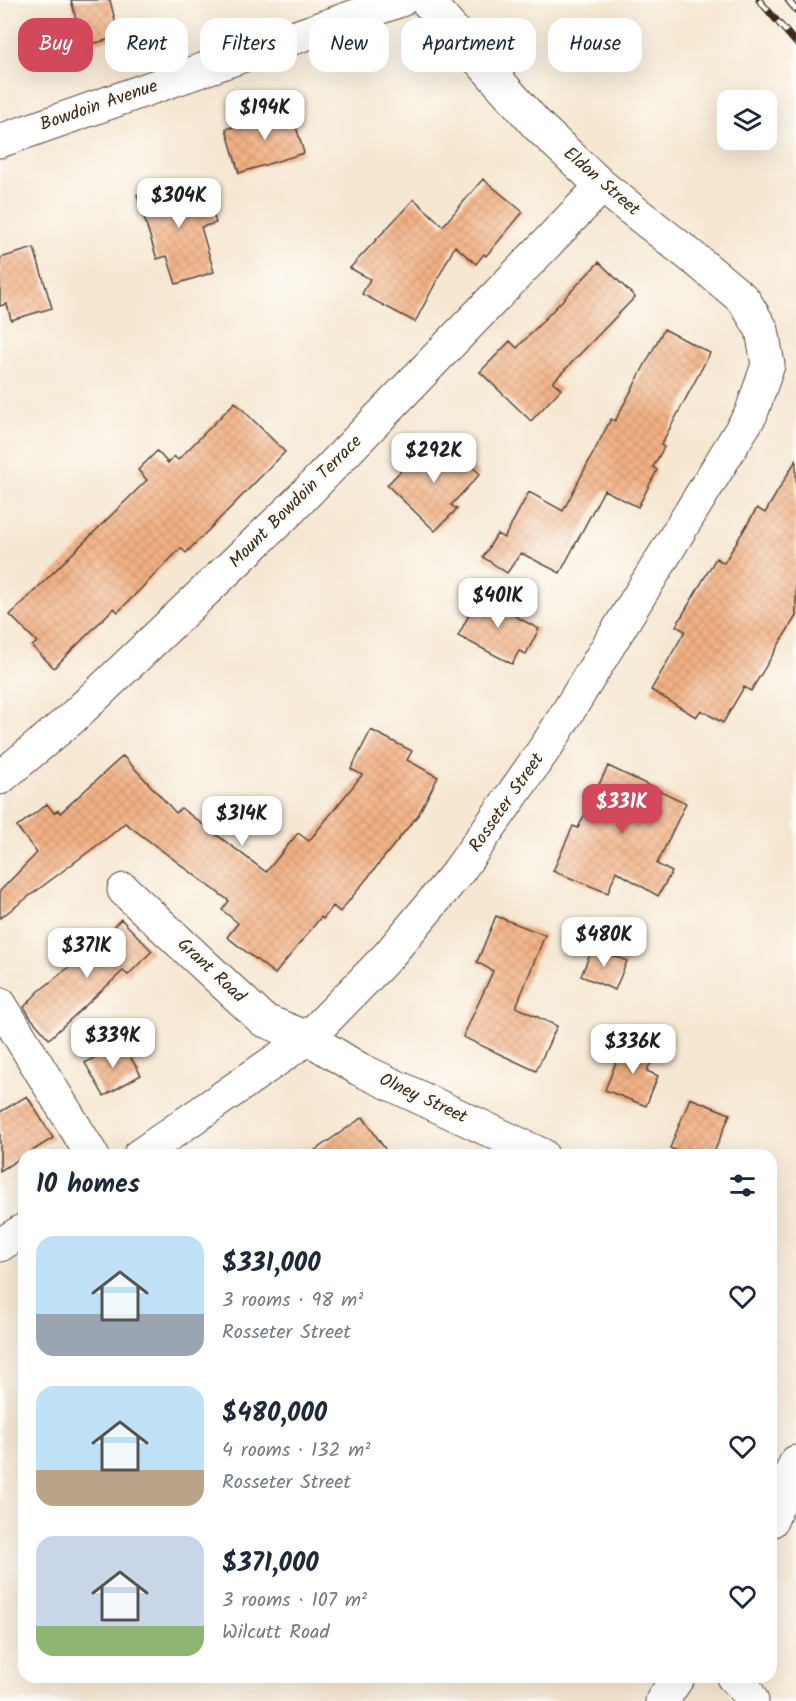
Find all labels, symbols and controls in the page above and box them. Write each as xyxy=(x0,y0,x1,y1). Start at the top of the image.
chip: Buy xyxy=(18,18,93,72)
chip: Rent xyxy=(105,18,188,72)
chip: Filters xyxy=(200,18,297,72)
chip: New xyxy=(309,18,389,72)
chip: Apartment xyxy=(401,18,536,72)
chip: House xyxy=(548,18,642,72)
street label: Bowdoin Avenue xyxy=(36,72,162,140)
pin: $194K xyxy=(223,90,307,141)
map controls xyxy=(717,90,777,150)
button: layers xyxy=(717,90,777,150)
text: $194K xyxy=(240,93,290,125)
street label: Eldon Street xyxy=(556,140,647,225)
pin: $304K xyxy=(137,178,221,229)
text: $304K xyxy=(151,181,207,213)
street label: Mount Bowdoin Terrace xyxy=(222,428,370,576)
pin: $292K xyxy=(392,433,476,484)
text: $292K xyxy=(405,436,463,468)
pin: $401K xyxy=(456,578,540,629)
text: $401K xyxy=(472,581,524,613)
street label: Rosseter Street xyxy=(462,746,553,859)
pin: $331K xyxy=(580,784,664,835)
text: $331K xyxy=(596,787,648,819)
pin: $314K xyxy=(200,796,284,847)
text: $314K xyxy=(216,799,268,831)
pin: $480K xyxy=(562,917,646,968)
text: $480K xyxy=(576,920,632,952)
pin: $371K xyxy=(45,928,129,979)
text: $371K xyxy=(62,931,112,963)
street label: Grant Road xyxy=(170,931,253,1011)
pin: $339K xyxy=(71,1018,155,1069)
text: $339K xyxy=(85,1021,141,1053)
pin: $336K xyxy=(591,1024,675,1075)
text: $336K xyxy=(605,1027,661,1059)
street label: Olney Street xyxy=(374,1066,473,1133)
text: 10 homes xyxy=(36,1164,140,1206)
icon: filters xyxy=(726,1169,759,1202)
text: $331,000 xyxy=(222,1243,321,1285)
icon: home xyxy=(84,1260,156,1332)
icon: heart xyxy=(726,1280,759,1313)
text: 3 rooms · 98 m² xyxy=(222,1285,363,1317)
text: Rosseter Street xyxy=(222,1317,351,1349)
text: $480,000 xyxy=(222,1393,327,1435)
icon: home xyxy=(84,1410,156,1482)
icon: heart xyxy=(726,1430,759,1463)
text: 4 rooms · 132 m² xyxy=(222,1435,370,1467)
text: Rosseter Street xyxy=(222,1467,351,1499)
text: $371,000 xyxy=(222,1543,319,1585)
icon: home xyxy=(84,1560,156,1632)
icon: heart xyxy=(726,1580,759,1613)
text: 3 rooms · 107 m² xyxy=(222,1585,367,1617)
text: Wilcutt Road xyxy=(222,1617,329,1649)

